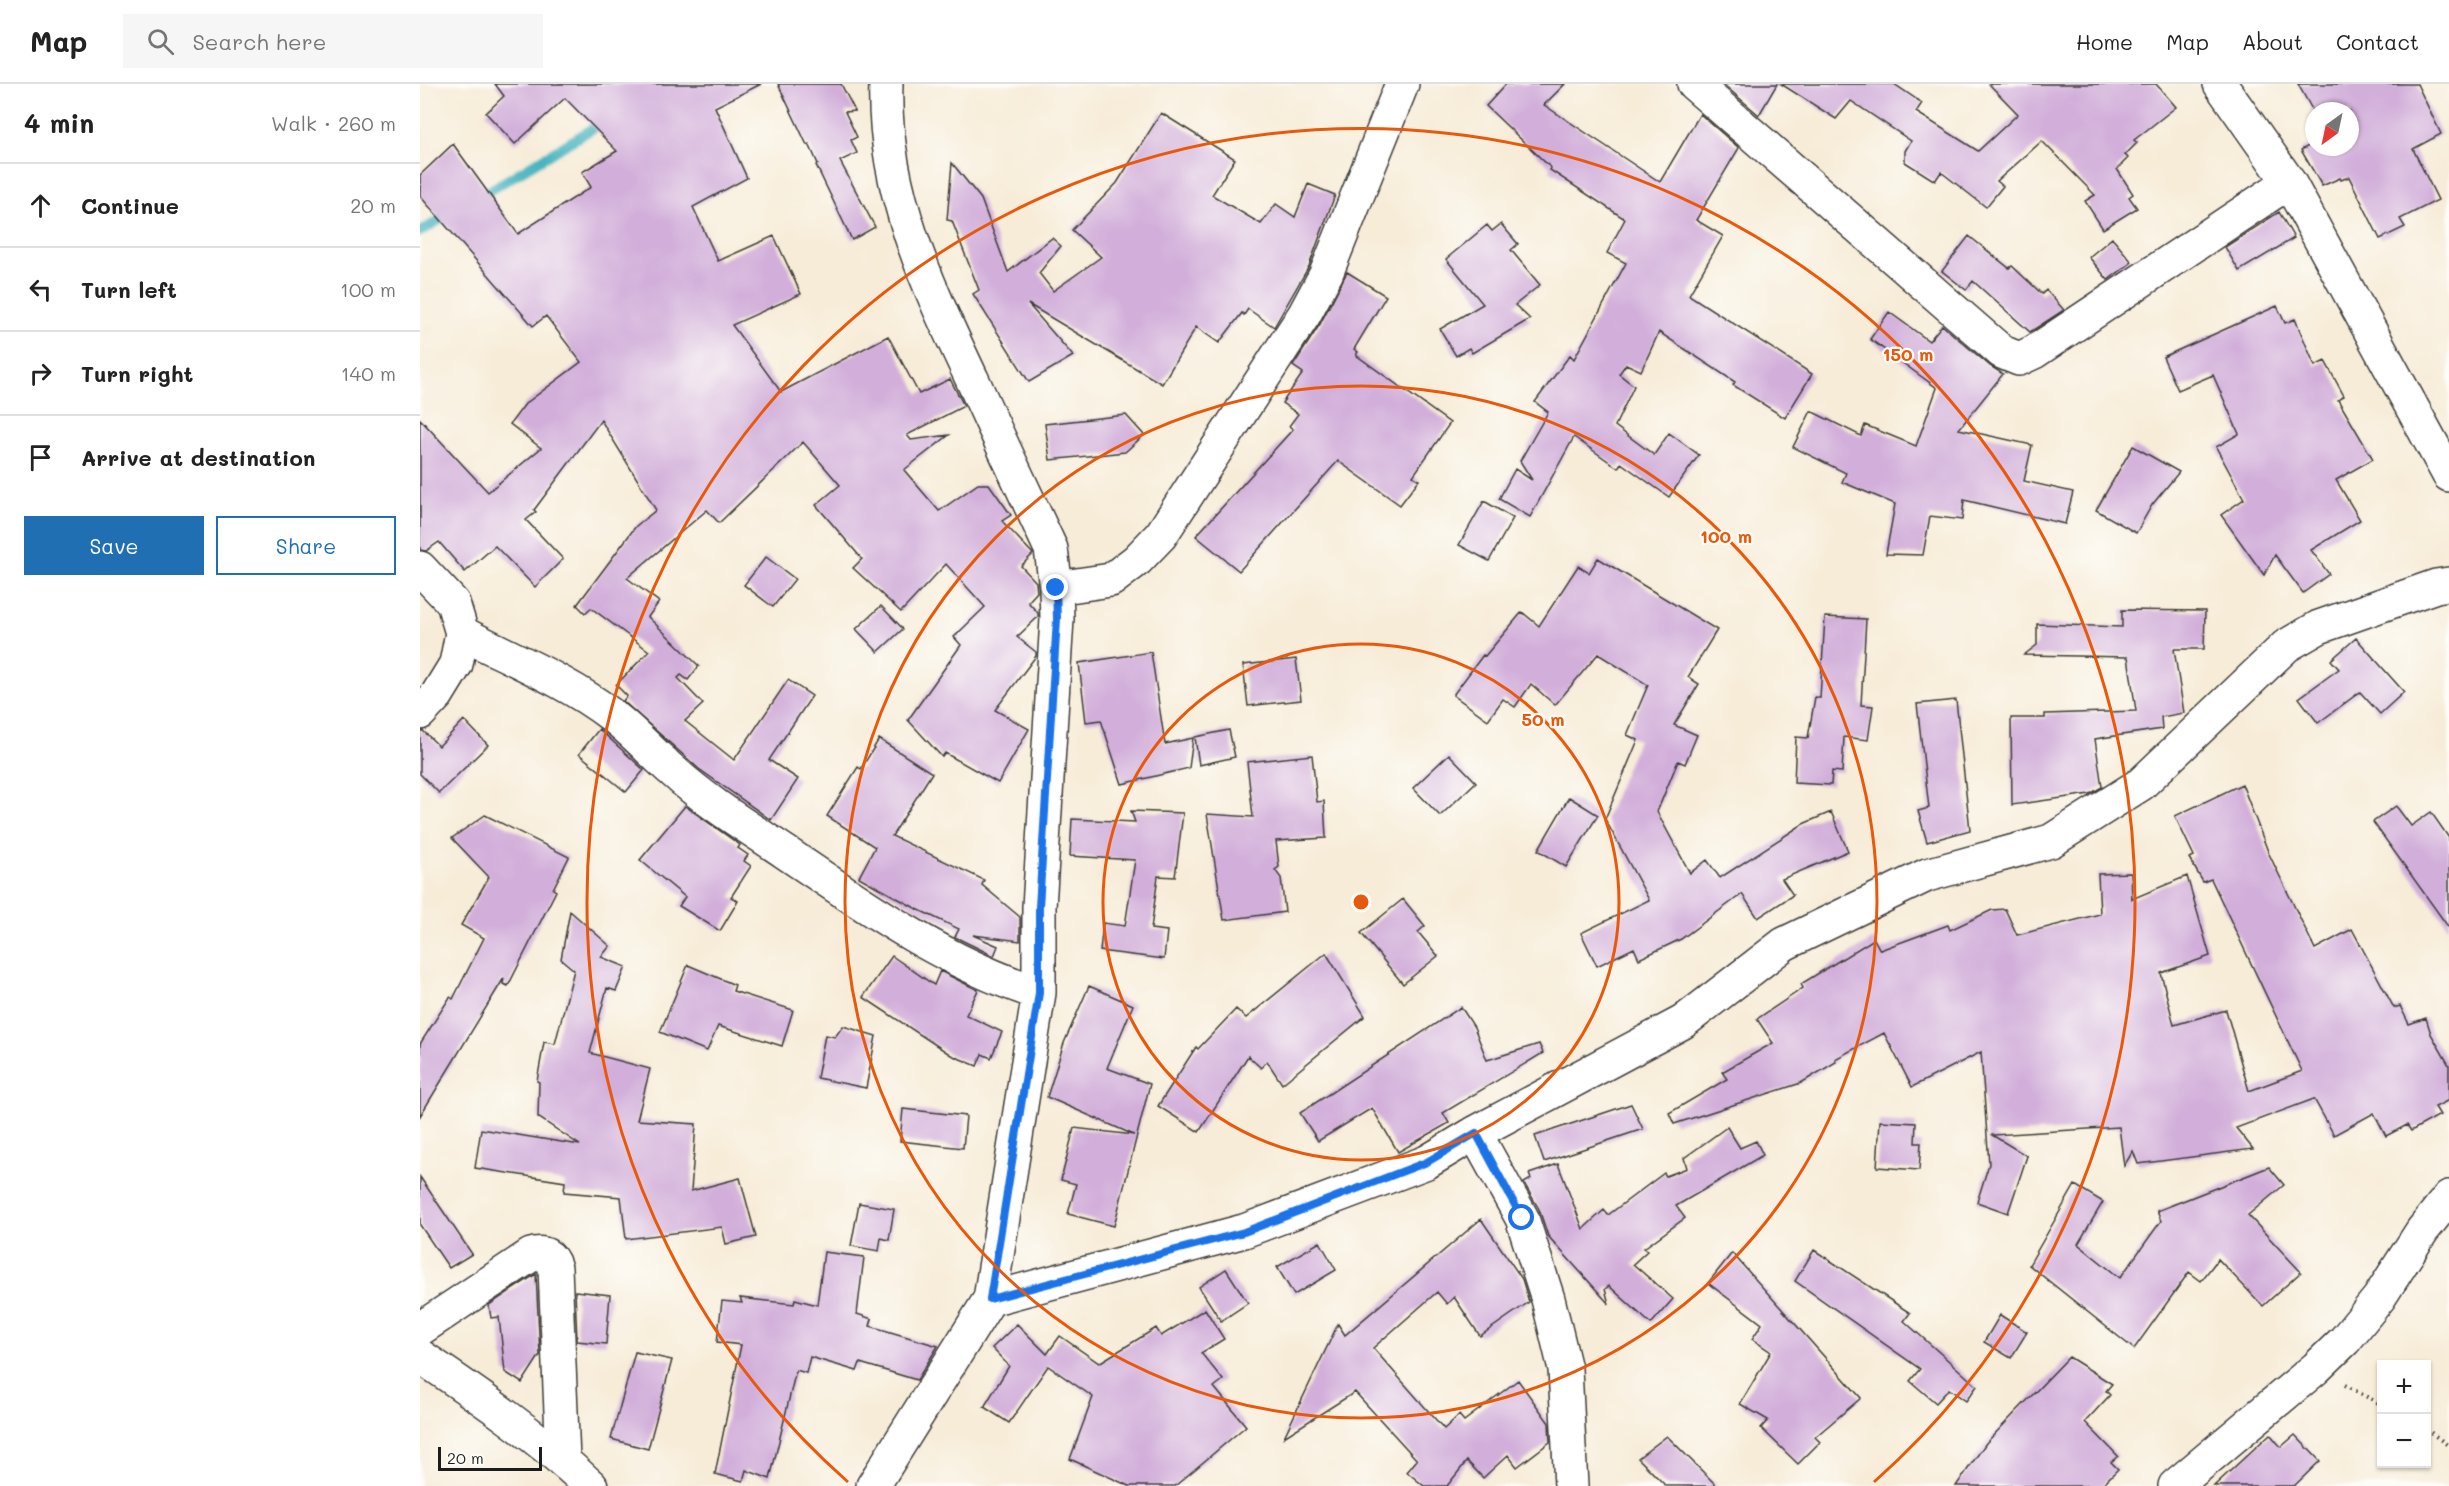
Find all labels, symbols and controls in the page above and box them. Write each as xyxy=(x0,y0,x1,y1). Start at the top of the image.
search box xyxy=(123,14,543,68)
text: Map xyxy=(30,23,87,59)
icon: search xyxy=(144,25,177,58)
text: Search here xyxy=(192,27,326,56)
text: Home xyxy=(2076,28,2133,55)
text: Map xyxy=(2166,28,2209,55)
text: About xyxy=(2242,28,2303,55)
text: Contact xyxy=(2336,28,2419,55)
north arrow xyxy=(2305,102,2359,156)
text: 4 min xyxy=(24,106,94,140)
text: Walk · 260 m xyxy=(271,110,396,136)
icon: ahead xyxy=(24,189,57,222)
text: Continue xyxy=(81,191,179,220)
text: 20 m xyxy=(350,192,396,218)
icon: left xyxy=(24,273,57,306)
text: Turn left xyxy=(81,275,177,304)
text: 100 m xyxy=(340,276,396,302)
text: 150 m xyxy=(1883,342,1933,366)
icon: right xyxy=(24,357,57,390)
text: Turn right xyxy=(81,359,193,388)
text: 140 m xyxy=(341,360,396,386)
icon: arrive xyxy=(24,441,57,474)
text: Arrive at destination xyxy=(81,443,316,472)
button: Save xyxy=(24,516,204,575)
button: Share xyxy=(216,516,396,575)
text: 100 m xyxy=(1700,524,1752,548)
route end xyxy=(1042,574,1068,600)
text: 50 m xyxy=(1522,707,1564,731)
centre of rings xyxy=(1351,892,1371,912)
route start xyxy=(1508,1204,1534,1230)
map controls xyxy=(2377,1360,2431,1468)
button: + xyxy=(2377,1360,2431,1414)
button: − xyxy=(2377,1414,2431,1468)
scale bar xyxy=(438,1444,542,1472)
text: 20 m xyxy=(447,1447,484,1468)

